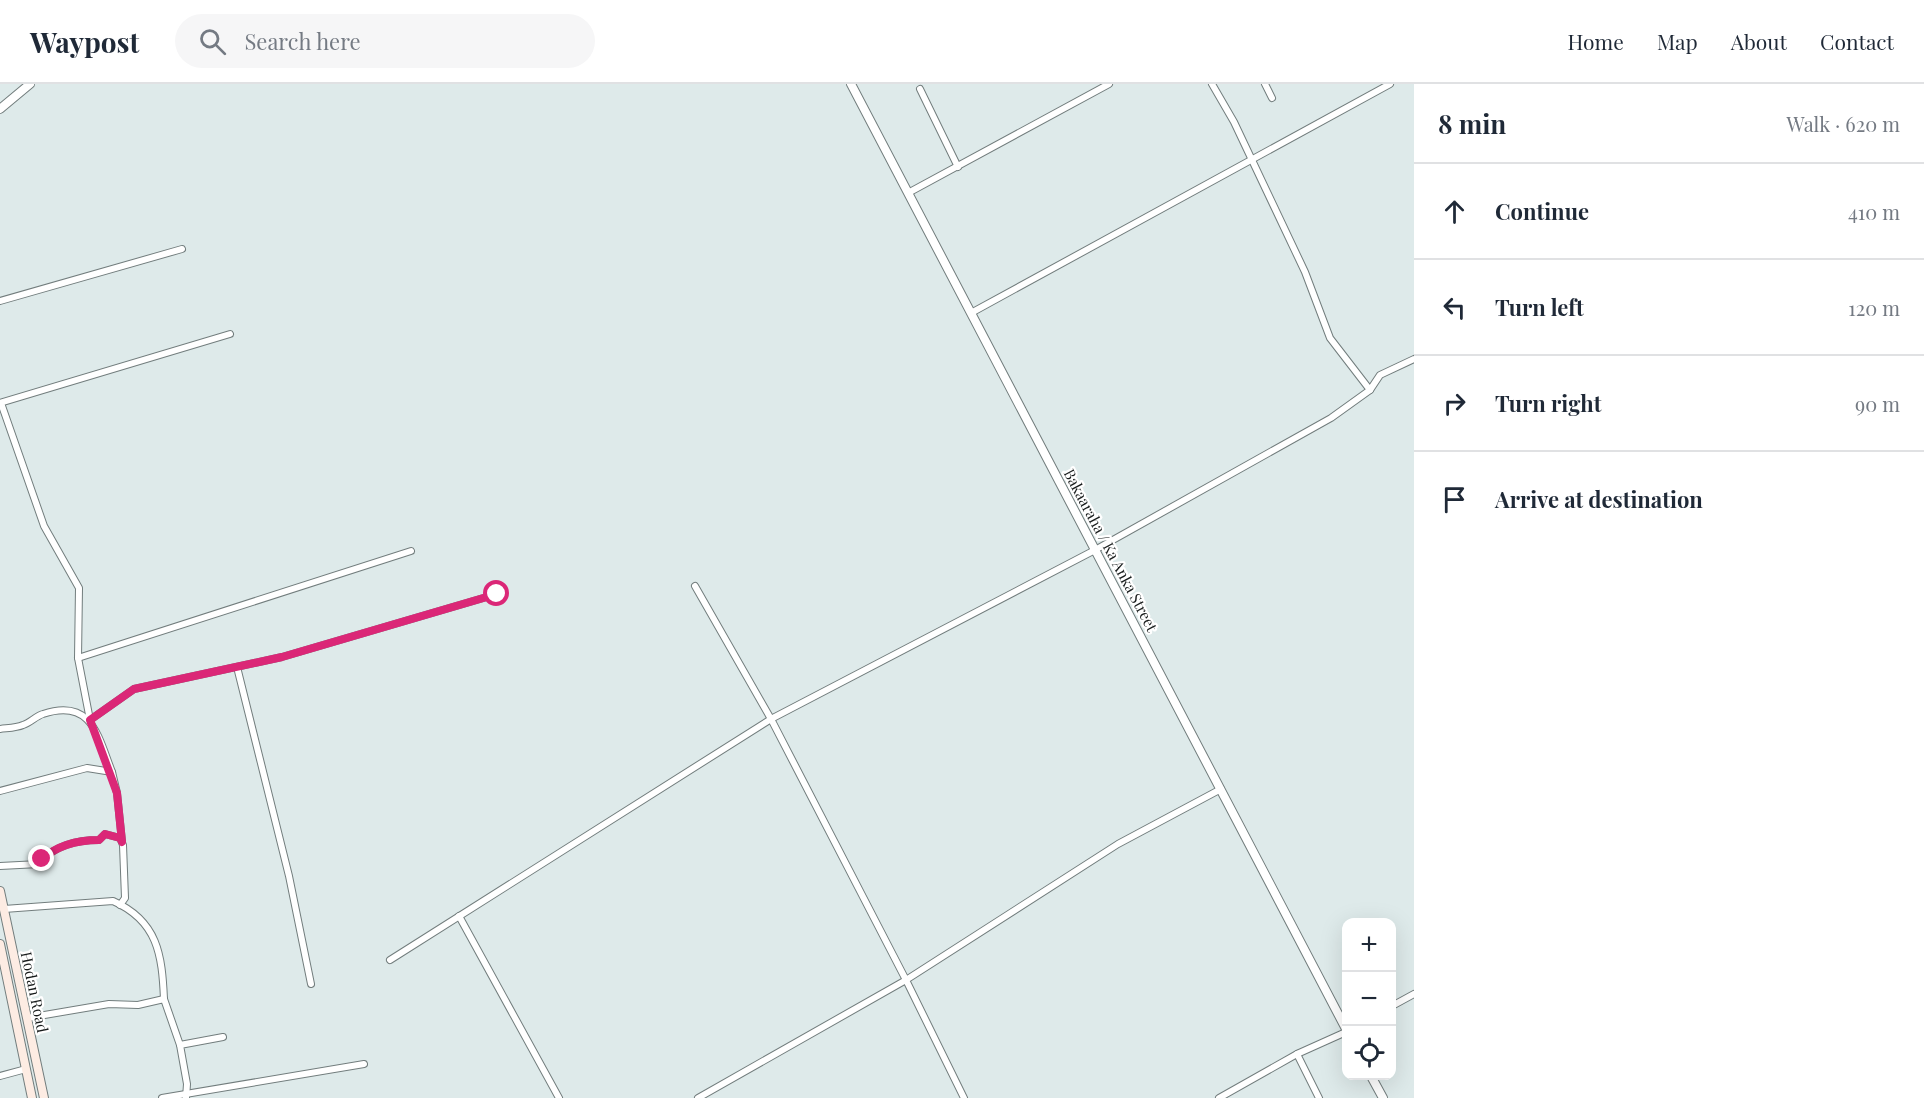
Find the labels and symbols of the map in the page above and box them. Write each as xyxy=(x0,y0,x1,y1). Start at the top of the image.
street label: Bakaaraha / Ka Anka Street xyxy=(1060,465,1163,635)
route start xyxy=(483,580,509,606)
route end xyxy=(28,845,54,871)
street label: Hodan Road xyxy=(17,950,53,1035)

